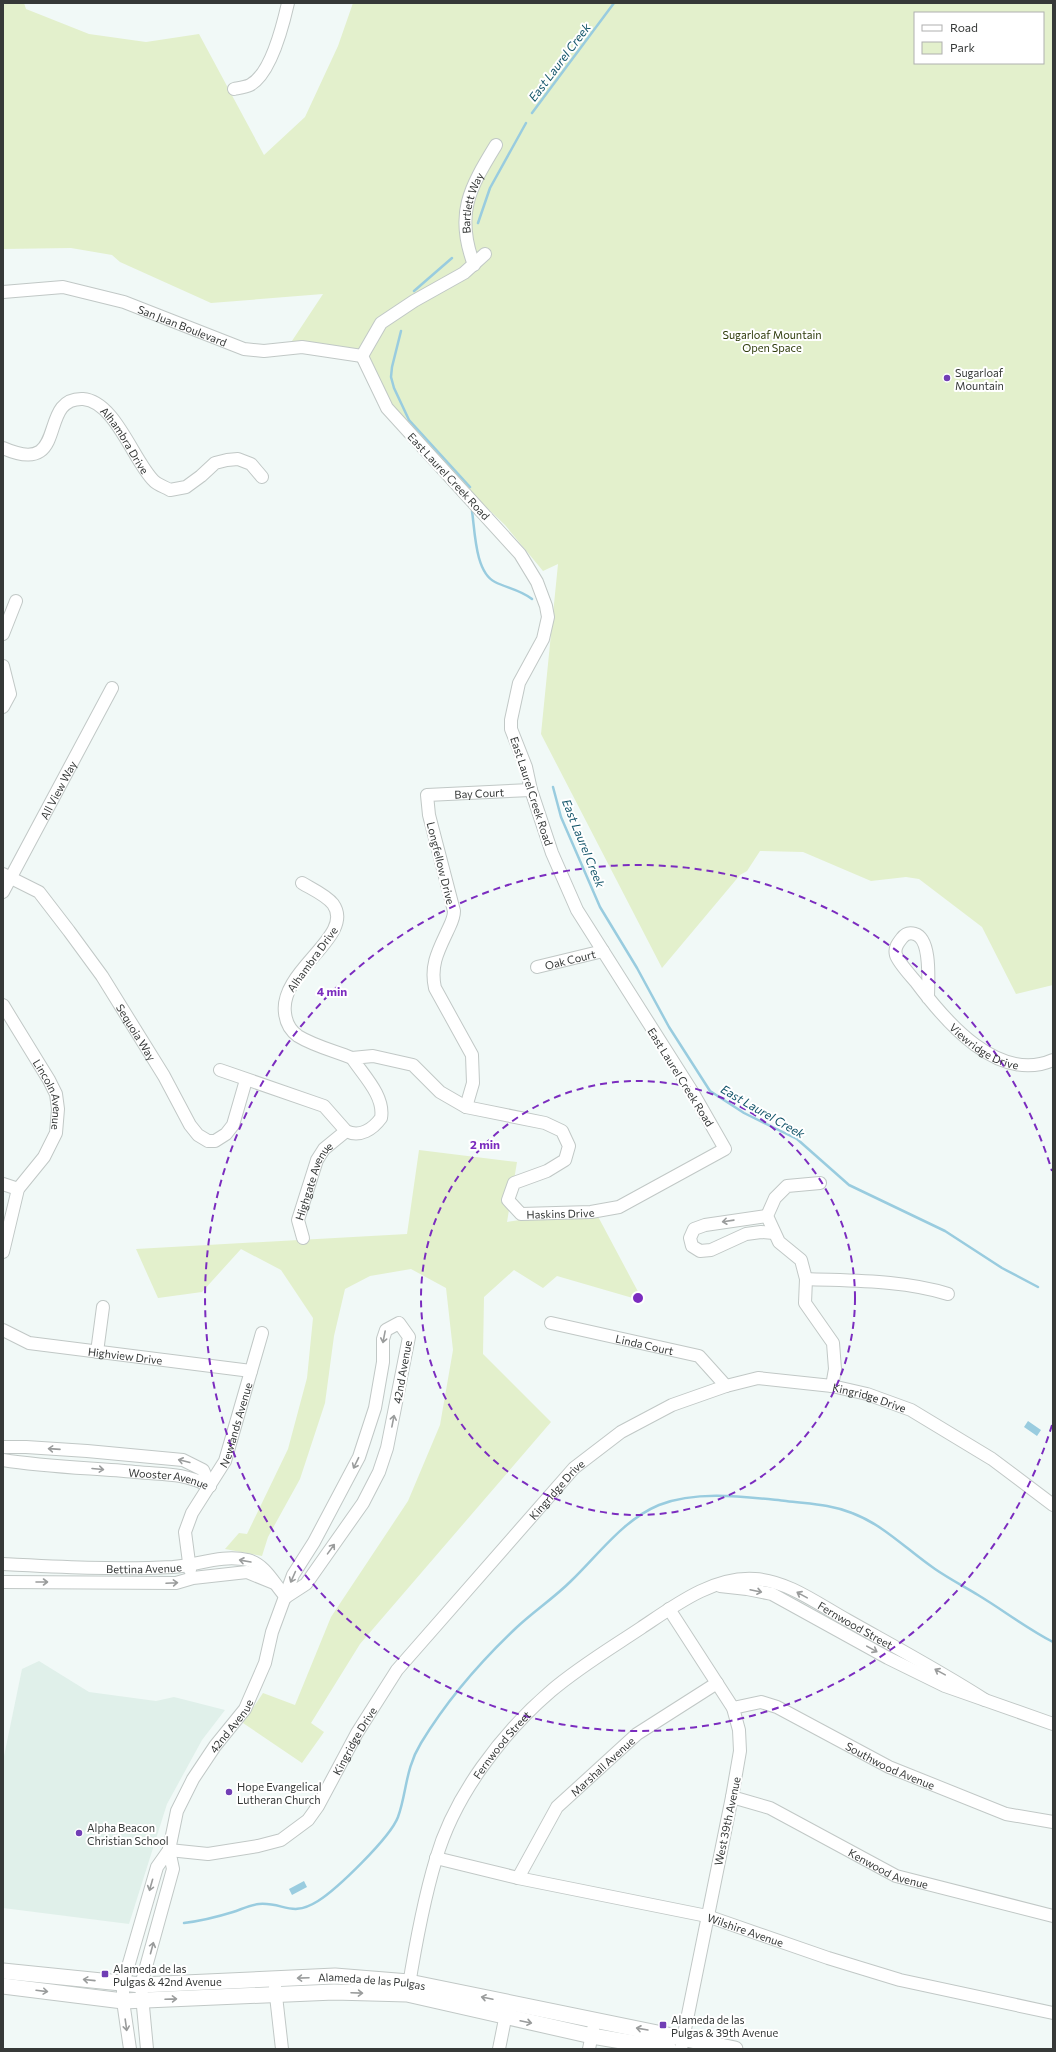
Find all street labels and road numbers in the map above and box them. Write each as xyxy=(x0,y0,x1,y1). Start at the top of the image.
street label: Bartlett Way xyxy=(459,170,486,234)
street label: San Juan Boulevard xyxy=(136,302,229,348)
street label: Alhambra Drive xyxy=(99,404,152,476)
street label: East Laurel Creek Road xyxy=(405,430,493,522)
street label: East Laurel Creek Road xyxy=(508,735,556,847)
street label: All View Way xyxy=(37,758,79,821)
street label: Bay Court xyxy=(454,785,505,800)
street label: Longfellow Drive xyxy=(424,820,458,906)
street label: Alhambra Drive xyxy=(284,924,340,994)
street label: Oak Court xyxy=(543,946,597,971)
street label: Sequoia Way xyxy=(114,1001,159,1063)
street label: Viewridge Drive xyxy=(947,1020,1020,1071)
street label: East Laurel Creek Road xyxy=(645,1025,717,1129)
street label: Lincoln Avenue xyxy=(31,1056,65,1131)
street label: Highgate Avenue xyxy=(292,1139,335,1222)
street label: Haskins Drive xyxy=(526,1205,595,1220)
street label: Linda Court xyxy=(615,1331,675,1357)
street label: 42nd Avenue xyxy=(390,1339,414,1405)
street label: Highview Drive xyxy=(87,1344,163,1366)
street label: Newlands Avenue xyxy=(216,1380,254,1470)
street label: Kingridge Drive xyxy=(831,1380,908,1414)
street label: Kingridge Drive xyxy=(526,1456,587,1522)
street label: Wooster Avenue xyxy=(128,1465,211,1491)
street label: Bettina Avenue xyxy=(106,1560,183,1575)
street label: Fernwood Street xyxy=(816,1598,896,1651)
street label: 42nd Avenue xyxy=(206,1697,255,1755)
street label: Kingridge Drive xyxy=(329,1704,379,1777)
street label: Fernwood Street xyxy=(470,1707,533,1781)
street label: Marshall Avenue xyxy=(567,1733,637,1798)
street label: Southwood Avenue xyxy=(844,1739,937,1791)
street label: West 39th Avenue xyxy=(711,1775,743,1867)
street label: Kenwood Avenue xyxy=(847,1845,930,1891)
street label: Wilshire Avenue xyxy=(706,1910,786,1949)
street label: Alameda de las Pulgas xyxy=(318,1969,427,1992)

